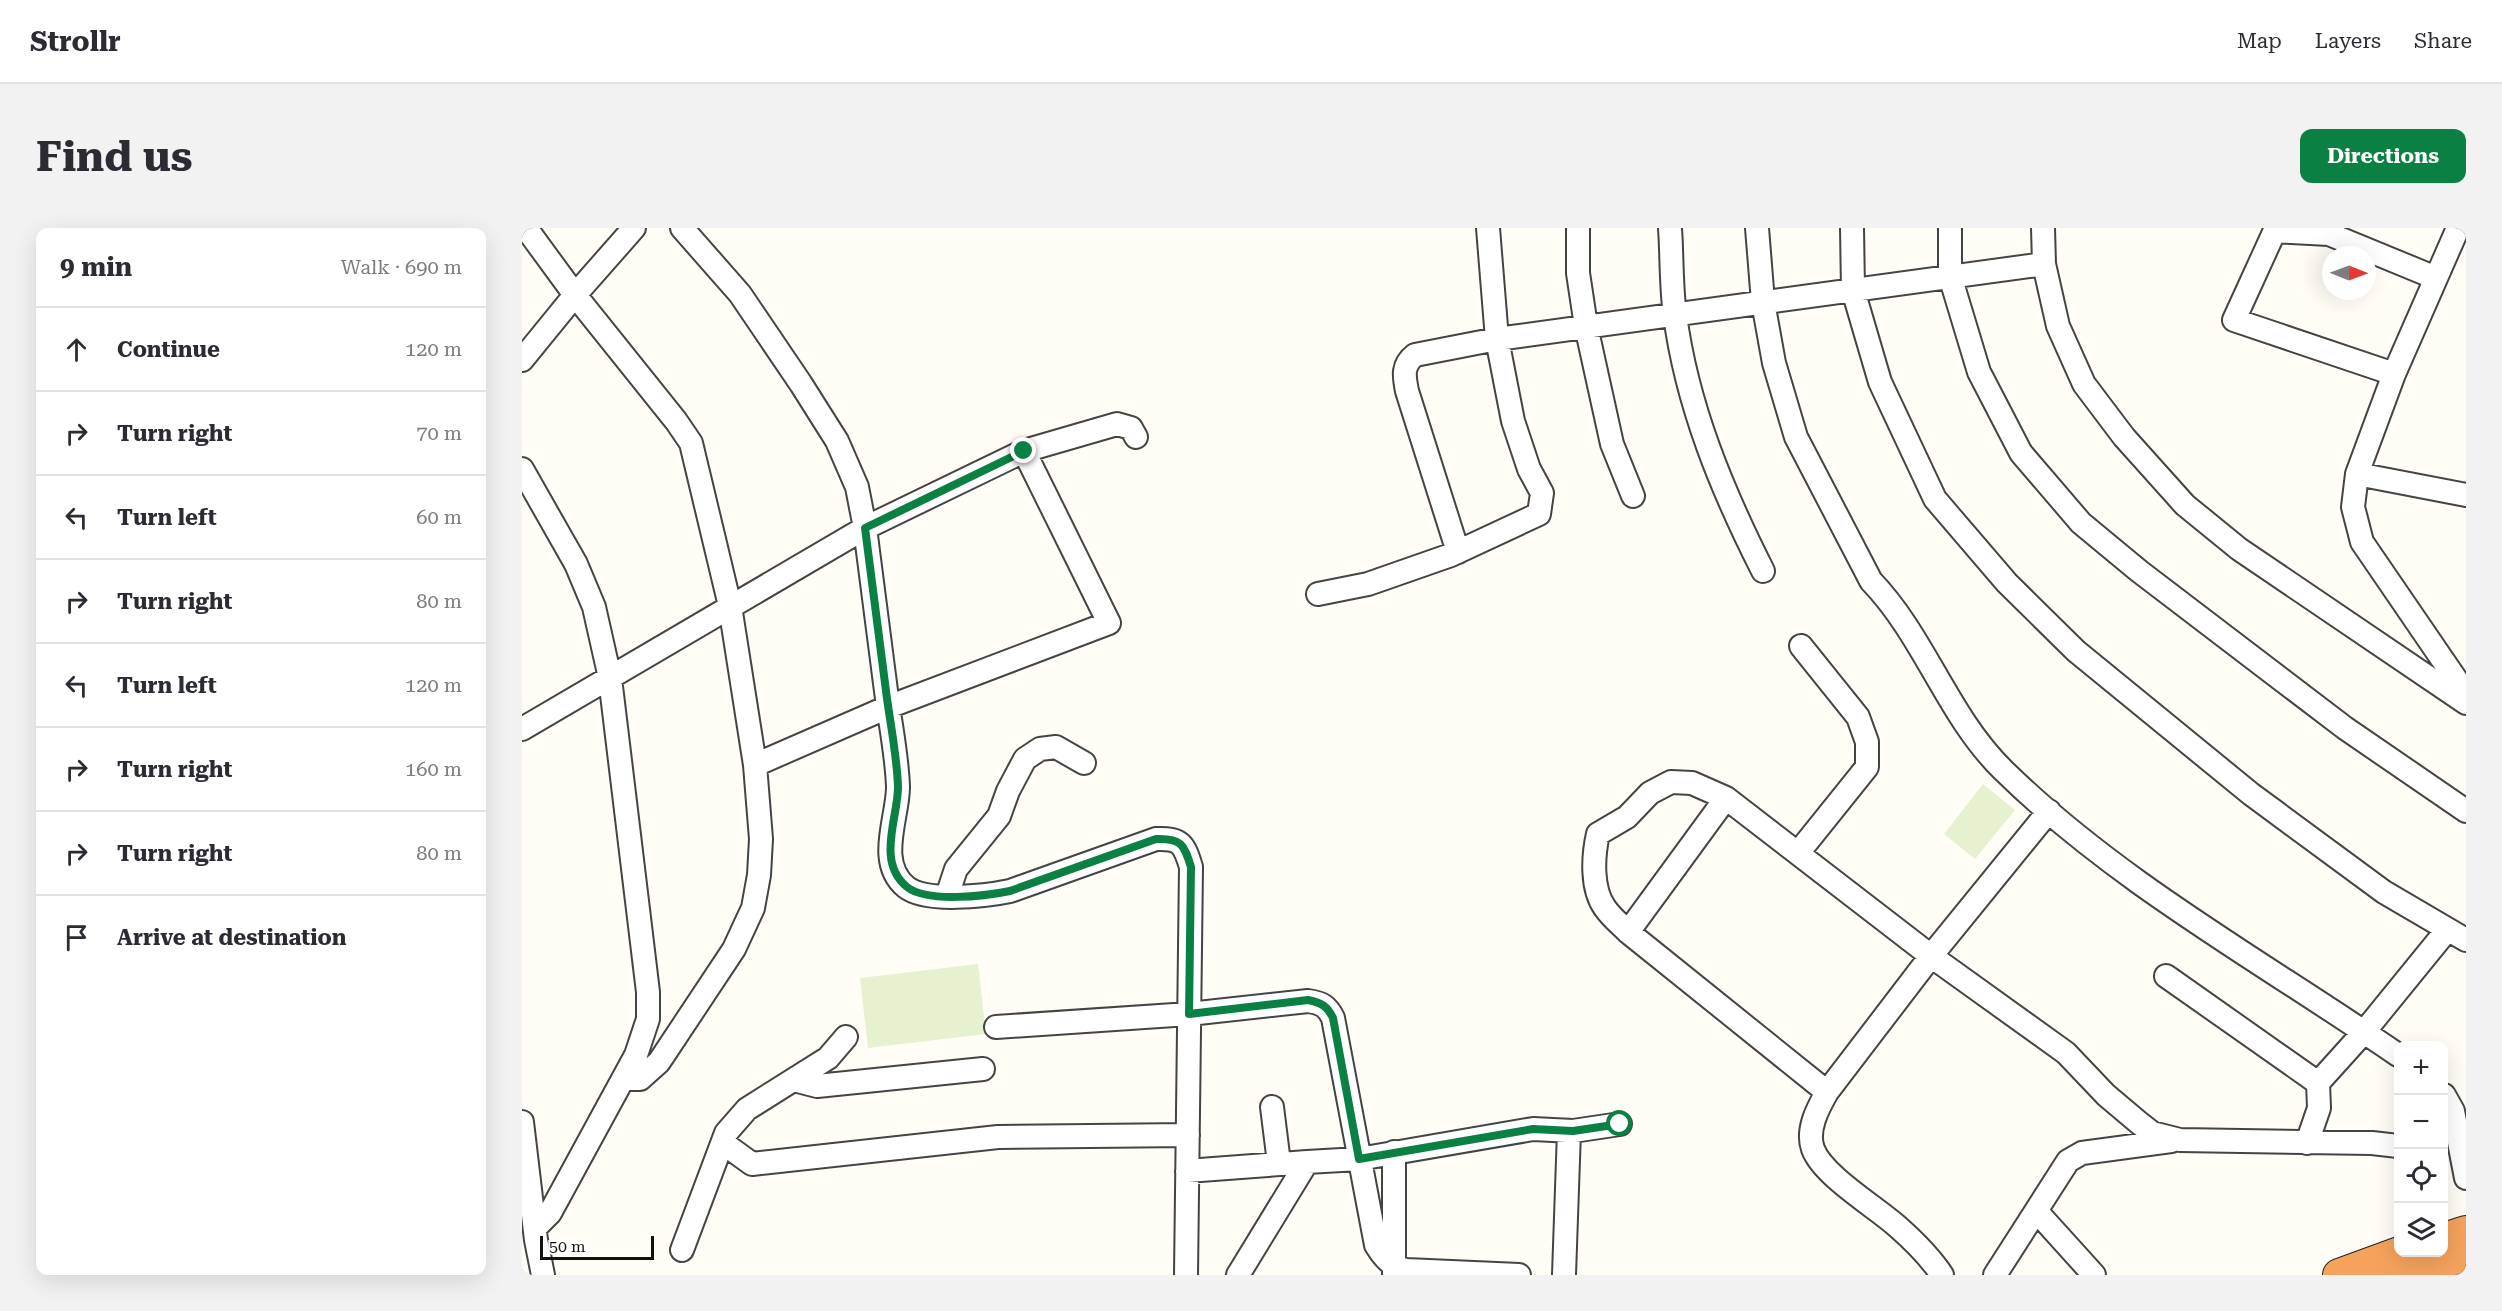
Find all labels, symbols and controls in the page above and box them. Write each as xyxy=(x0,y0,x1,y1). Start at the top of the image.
text: Strollr xyxy=(30,25,121,58)
text: Map xyxy=(2237,29,2282,53)
text: Layers xyxy=(2315,29,2381,53)
text: Share xyxy=(2414,29,2472,53)
button: Directions xyxy=(2300,129,2466,183)
text: Find us xyxy=(36,132,193,181)
north arrow xyxy=(2322,246,2376,300)
text: 9 min xyxy=(60,252,132,282)
text: Walk · 690 m xyxy=(341,255,462,279)
icon: ahead xyxy=(60,333,93,366)
text: Continue xyxy=(117,337,220,362)
text: 120 m xyxy=(405,337,462,361)
icon: right xyxy=(60,417,93,450)
text: Turn right xyxy=(117,421,232,446)
text: 70 m xyxy=(416,421,462,445)
route end xyxy=(1010,437,1036,463)
icon: left xyxy=(60,501,93,534)
text: Turn left xyxy=(117,505,217,530)
text: 60 m xyxy=(416,505,462,529)
icon: right xyxy=(60,585,93,618)
text: Turn right xyxy=(117,589,232,614)
text: 80 m xyxy=(416,589,462,613)
icon: left xyxy=(60,669,93,702)
text: Turn left xyxy=(117,673,217,698)
text: 120 m xyxy=(405,673,462,697)
icon: right xyxy=(60,753,93,786)
text: Turn right xyxy=(117,757,232,782)
text: 160 m xyxy=(405,757,462,781)
icon: right xyxy=(60,837,93,870)
text: Turn right xyxy=(117,841,232,866)
text: 80 m xyxy=(416,841,462,865)
icon: arrive xyxy=(60,921,93,954)
text: Arrive at destination xyxy=(117,925,346,950)
map controls xyxy=(2394,1041,2448,1257)
button: + xyxy=(2394,1041,2448,1095)
button: − xyxy=(2394,1095,2448,1149)
route start xyxy=(1606,1110,1632,1136)
button: locate xyxy=(2394,1149,2448,1203)
button: layers xyxy=(2394,1203,2448,1257)
scale bar xyxy=(540,1233,654,1260)
text: 50 m xyxy=(549,1237,586,1256)

